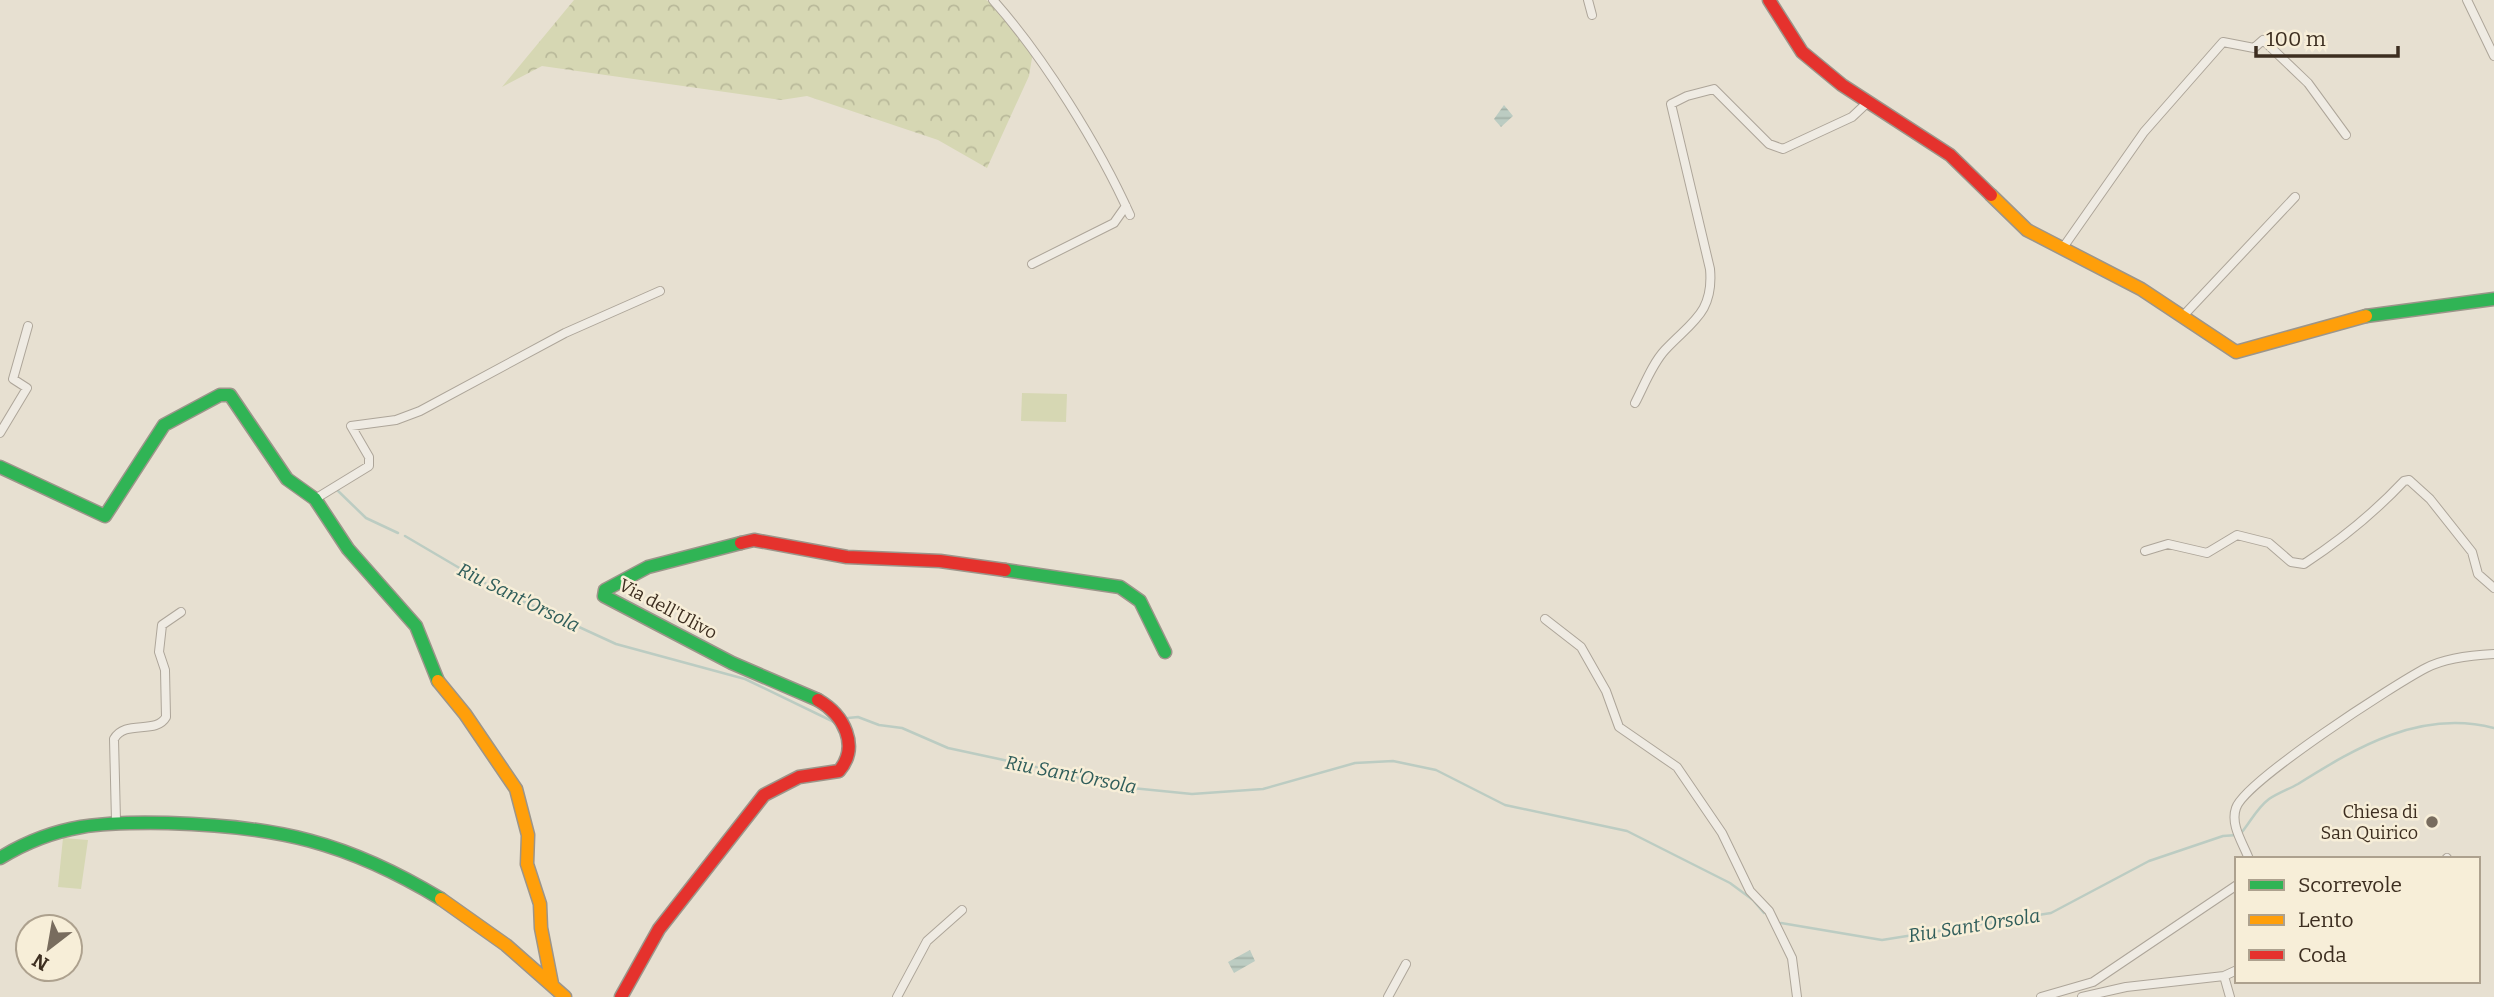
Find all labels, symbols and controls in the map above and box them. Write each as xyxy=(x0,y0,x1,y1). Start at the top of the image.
scale bar xyxy=(2256,14,2398,58)
text: 100 m xyxy=(2266,26,2326,52)
water label: Riu Sant'Orsola xyxy=(454,558,584,637)
street label: Via dell'Ulivo xyxy=(615,574,721,644)
water label: Riu Sant'Orsola xyxy=(1003,750,1138,798)
place label: Chiesa di San Quirico xyxy=(2321,801,2418,844)
marker: Chiesa di San Quirico xyxy=(2424,814,2440,830)
legend xyxy=(2235,857,2480,983)
text: Scorrevole xyxy=(2298,872,2402,898)
water label: Riu Sant'Orsola xyxy=(1906,904,2042,947)
text: Lento xyxy=(2298,907,2354,933)
north arrow xyxy=(14,913,84,983)
text: Coda xyxy=(2298,942,2347,968)
text: N xyxy=(28,948,53,976)

